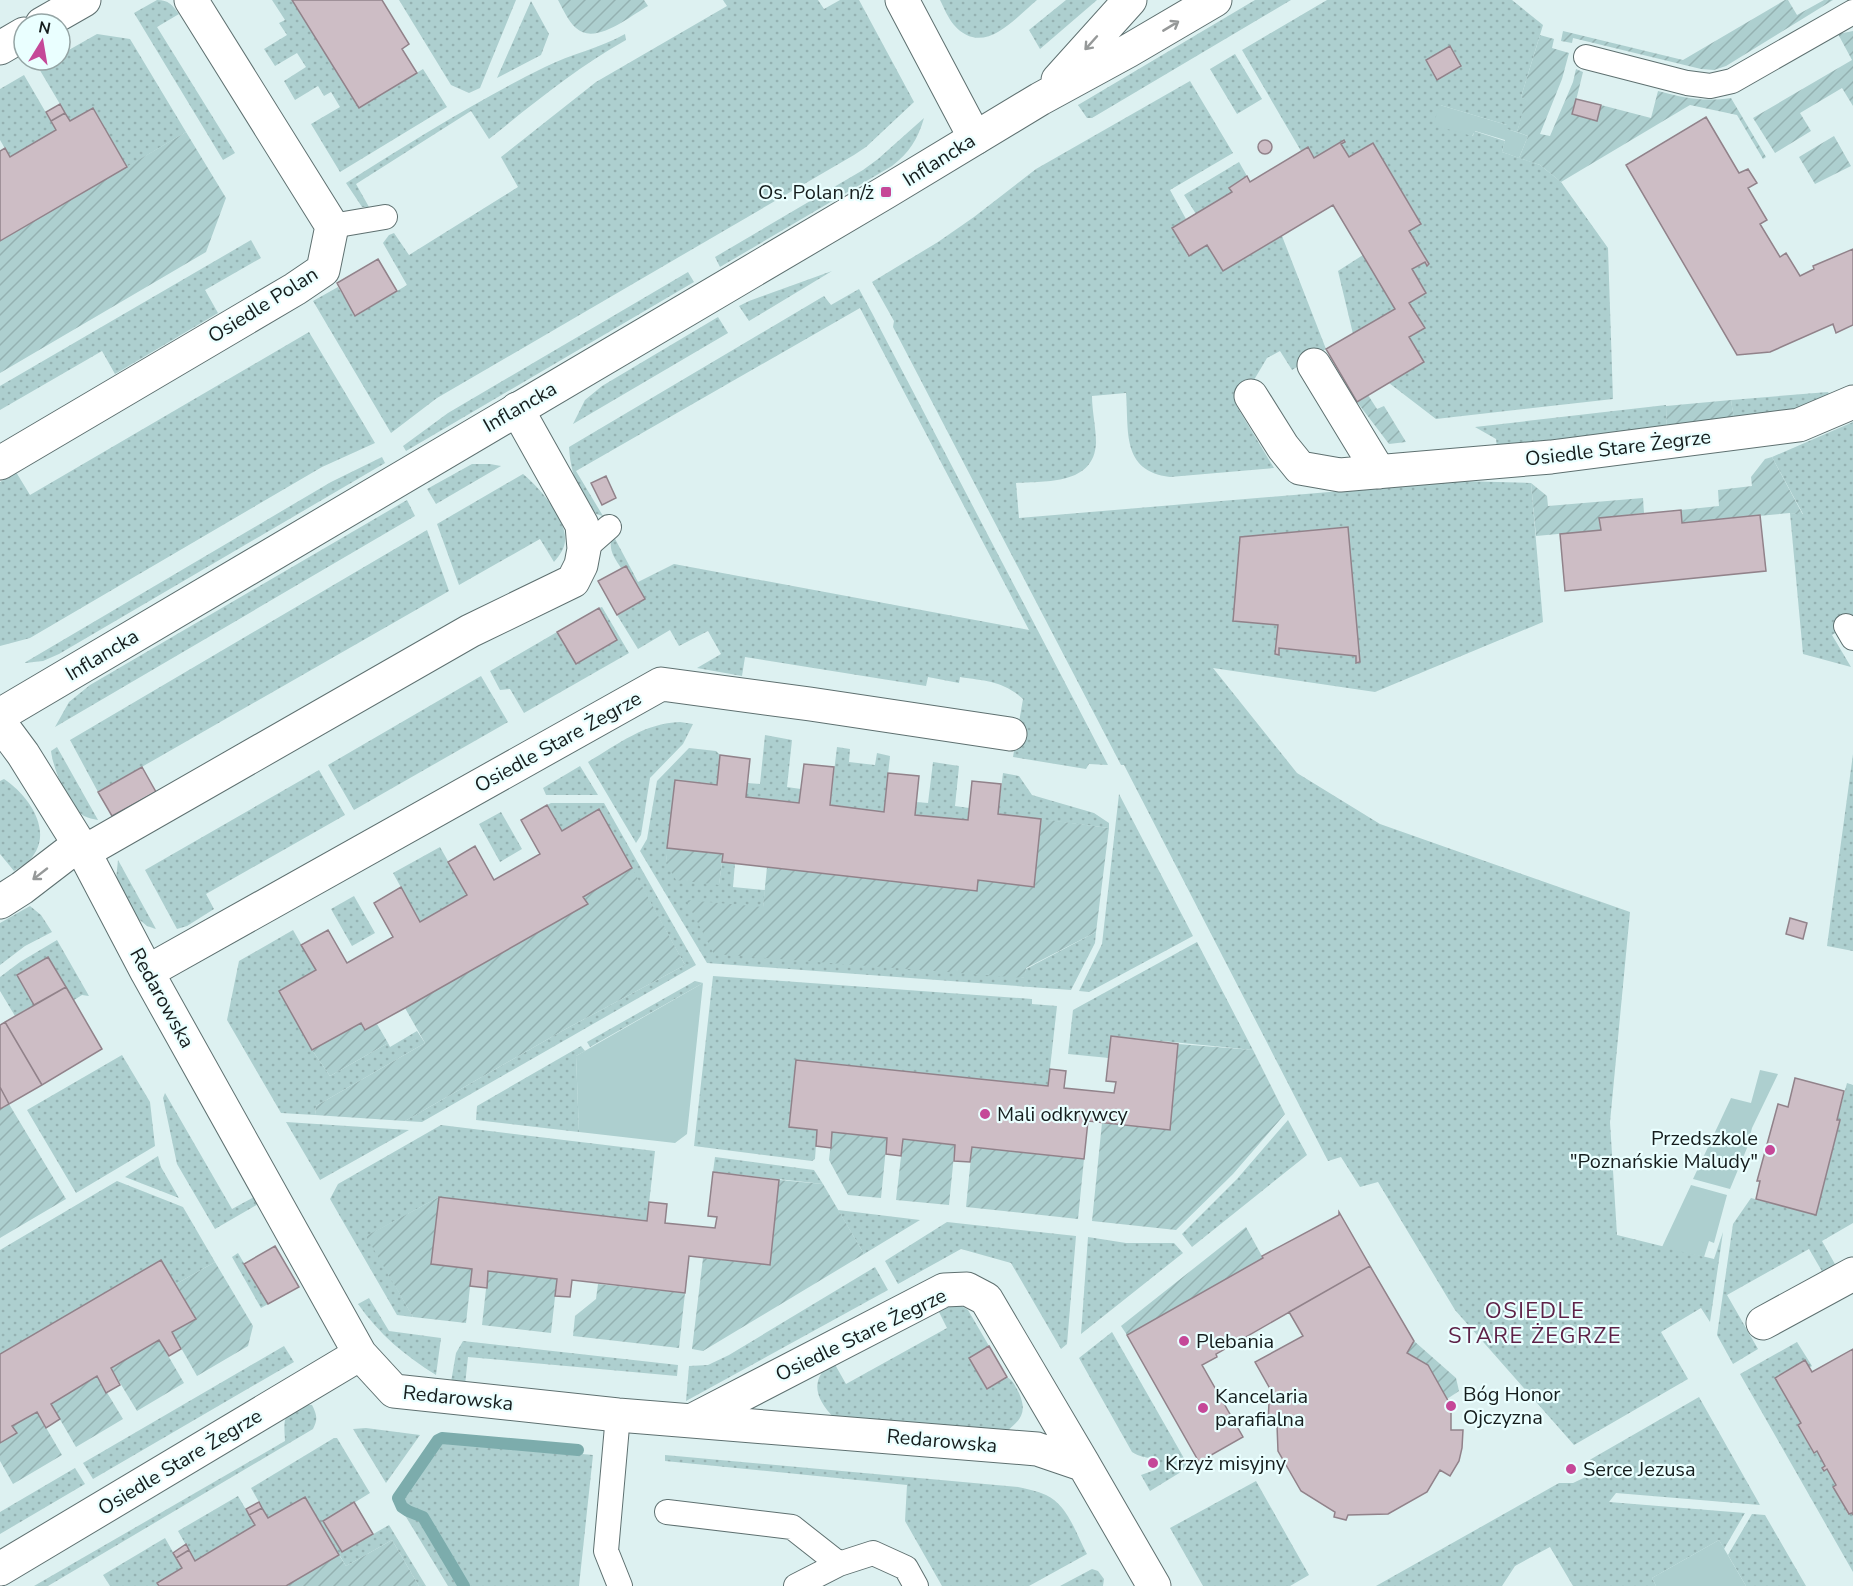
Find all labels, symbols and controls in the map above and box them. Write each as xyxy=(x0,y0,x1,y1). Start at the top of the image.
north arrow xyxy=(12,12,72,72)
text: N xyxy=(37,16,53,40)
one-way arrow xyxy=(1162,19,1179,31)
one-way arrow xyxy=(1084,36,1098,51)
street label: Inflancka xyxy=(898,127,980,193)
place label: Os. Polan n/ż xyxy=(758,179,874,206)
marker: Os. Polan n/ż xyxy=(879,185,893,199)
street label: Osiedle Polan xyxy=(203,261,323,349)
street label: Inflancka xyxy=(478,375,562,439)
street label: Osiedle Stare Żegrze xyxy=(1524,423,1712,473)
street label: Inflancka xyxy=(60,623,144,687)
street label: Osiedle Stare Żegrze xyxy=(470,685,646,799)
one-way arrow xyxy=(32,868,48,881)
street label: Redarowska xyxy=(123,943,201,1053)
place label: Mali odkrywcy xyxy=(997,1101,1129,1128)
marker: Mali odkrywcy xyxy=(978,1107,992,1121)
place label: Przedszkole "Poznańskie Maludy" xyxy=(1570,1125,1758,1175)
marker: Przedszkole "Poznańskie Maludy" xyxy=(1763,1143,1777,1157)
street label: Osiedle Stare Żegrze xyxy=(771,1282,951,1388)
district label: OSIEDLE STARE ŻEGRZE xyxy=(1448,1296,1622,1351)
place label: Plebania xyxy=(1196,1328,1274,1355)
marker: Plebania xyxy=(1177,1334,1191,1348)
street label: Redarowska xyxy=(401,1379,515,1417)
place label: Bóg Honor Ojczyzna xyxy=(1463,1381,1560,1431)
place label: Kancelaria parafialna xyxy=(1215,1383,1308,1433)
marker: Bóg Honor Ojczyzna xyxy=(1444,1399,1458,1413)
marker: Kancelaria parafialna xyxy=(1196,1401,1210,1415)
street label: Osiedle Stare Żegrze xyxy=(93,1402,267,1522)
street label: Redarowska xyxy=(886,1423,998,1459)
place label: Krzyż misyjny xyxy=(1165,1450,1287,1477)
marker: Krzyż misyjny xyxy=(1146,1456,1160,1470)
place label: Serce Jezusa xyxy=(1583,1456,1696,1483)
marker: Serce Jezusa xyxy=(1564,1462,1578,1476)

